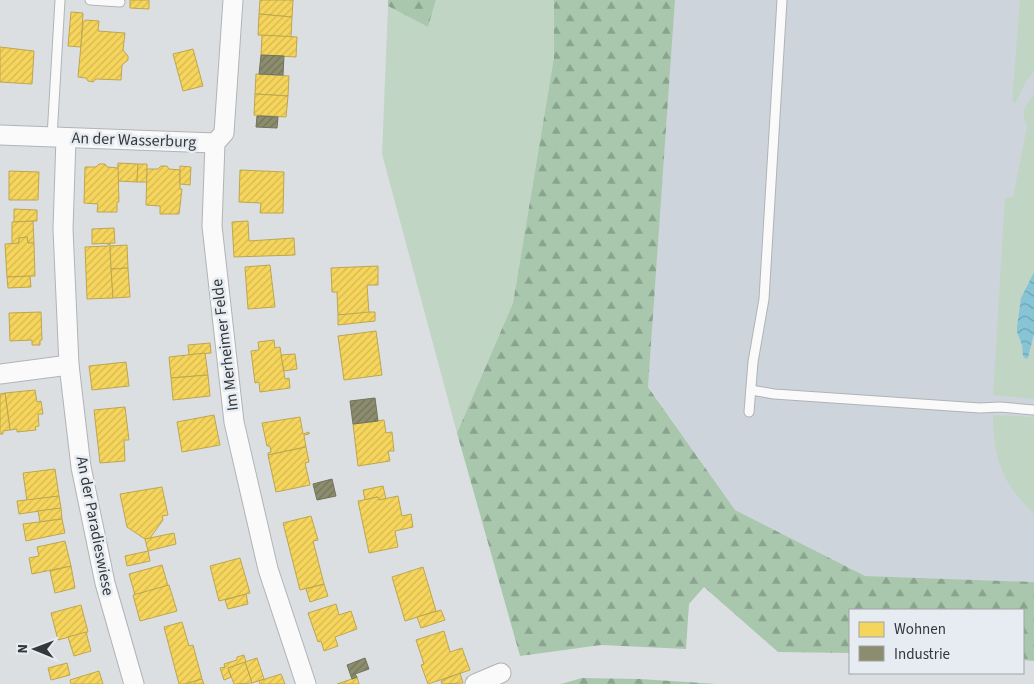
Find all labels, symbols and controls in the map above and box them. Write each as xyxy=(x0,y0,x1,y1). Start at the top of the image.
street label: An der Wasserburg xyxy=(71,127,197,153)
street label: Im Merheimer Felde xyxy=(206,278,244,412)
street label: An der Paradieswiese xyxy=(71,455,119,598)
legend xyxy=(849,609,1024,674)
text: Wohnen xyxy=(894,619,946,640)
north arrow xyxy=(10,624,60,674)
text: N xyxy=(13,644,33,654)
text: Industrie xyxy=(894,644,950,665)

